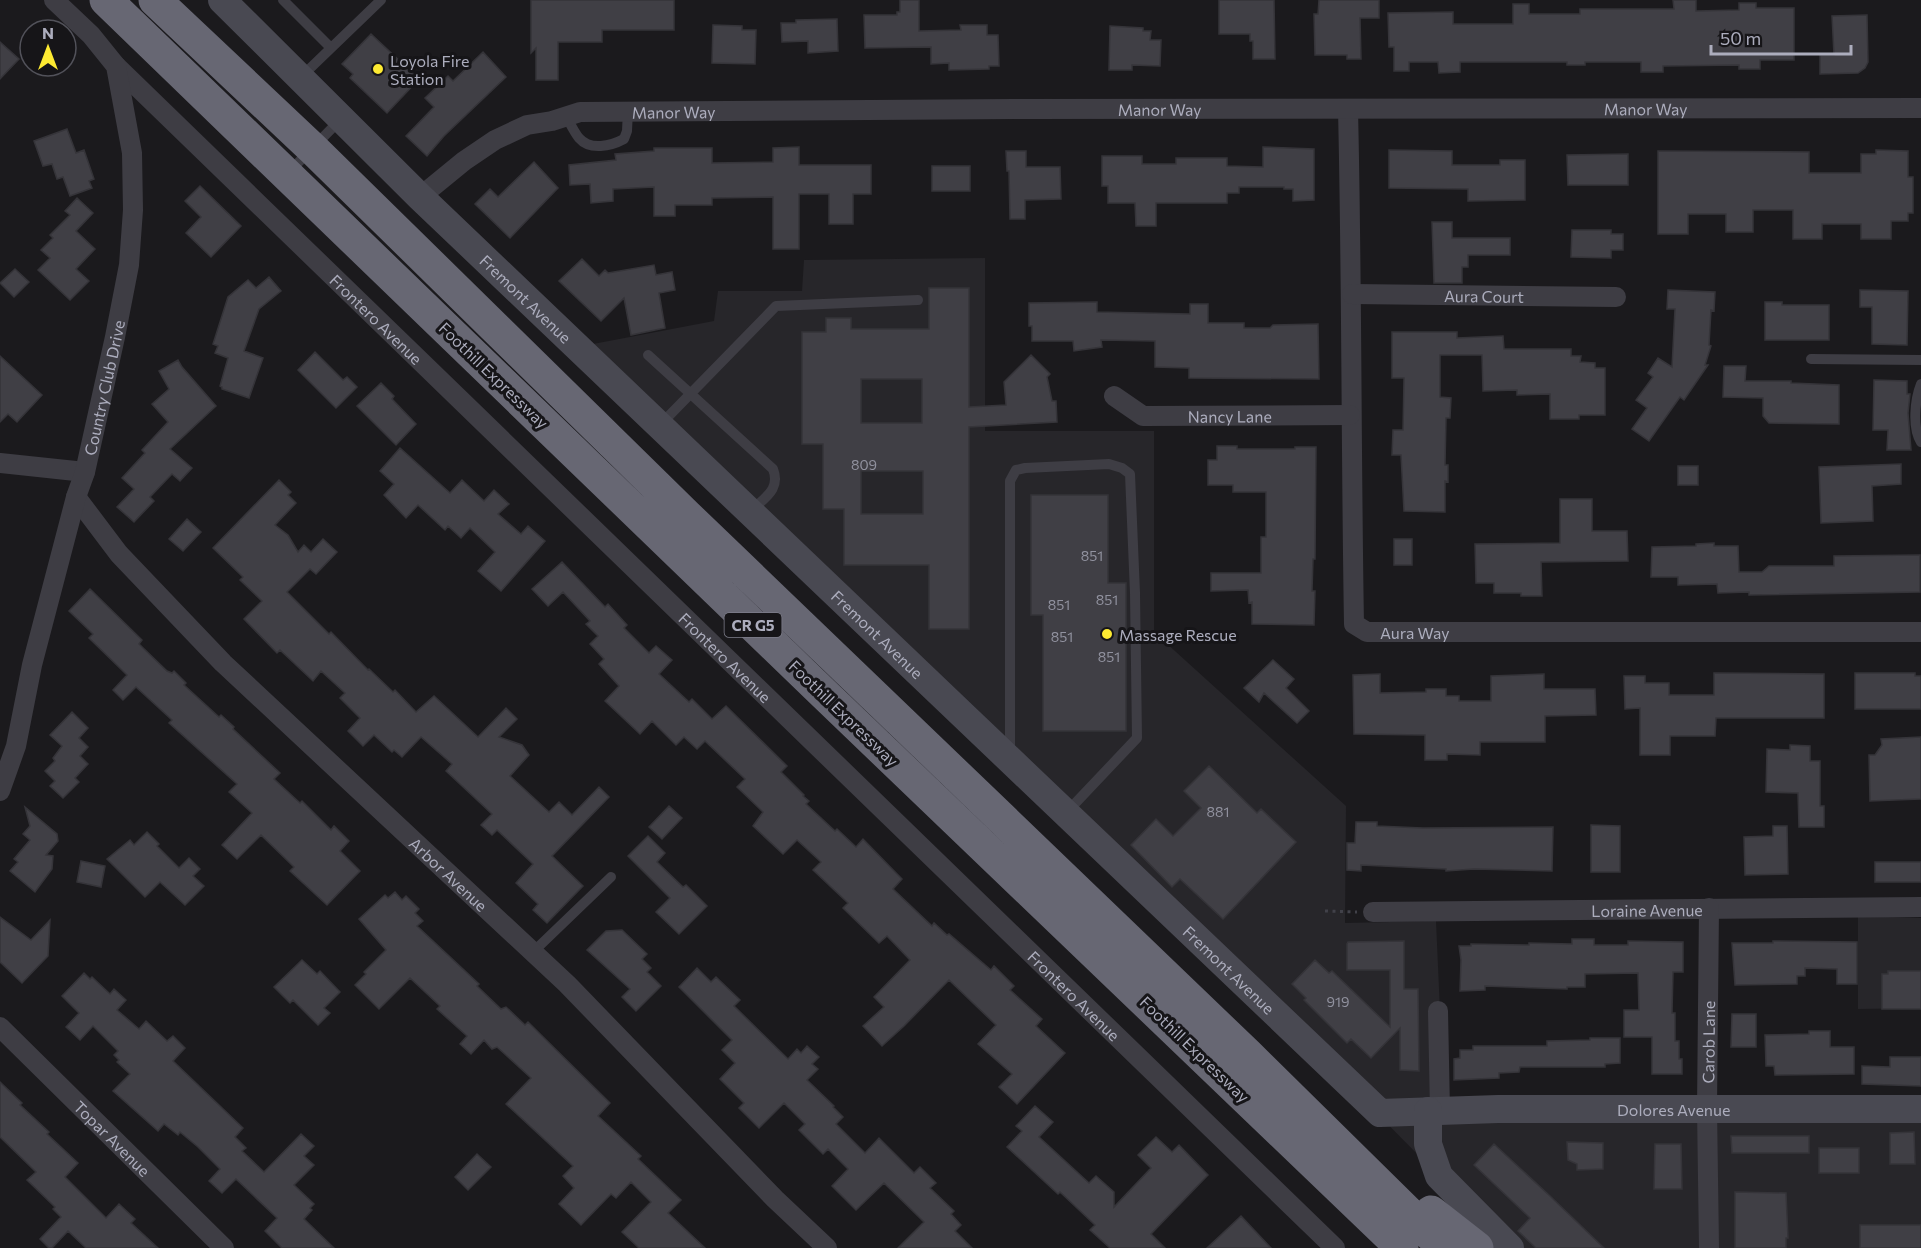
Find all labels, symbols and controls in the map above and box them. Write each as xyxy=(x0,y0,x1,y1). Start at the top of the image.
north arrow xyxy=(18,18,78,78)
scale bar xyxy=(1711,18,1850,56)
text: N xyxy=(42,23,54,42)
text: 50 m xyxy=(1720,27,1761,49)
place label: Loyola Fire Station xyxy=(390,51,469,88)
marker: Loyola Fire Station xyxy=(371,62,385,76)
street label: Manor Way xyxy=(1118,99,1201,118)
street label: Manor Way xyxy=(1604,99,1687,118)
street label: Manor Way xyxy=(632,102,716,121)
street label: Fremont Avenue xyxy=(476,250,576,346)
street label: Frontero Avenue xyxy=(327,270,427,368)
street label: Aura Court xyxy=(1444,286,1525,305)
street label: Country Club Drive xyxy=(79,318,128,457)
street label: Foothill Expressway xyxy=(435,318,553,432)
street label: Nancy Lane xyxy=(1188,406,1272,425)
house number: 809 xyxy=(851,456,877,473)
house number: 851 xyxy=(1081,547,1103,564)
street label: Fremont Avenue xyxy=(828,586,927,682)
house number: 851 xyxy=(1096,591,1118,608)
house number: 851 xyxy=(1048,596,1070,613)
street label: Frontero Avenue xyxy=(676,608,776,706)
road number: CR G5 xyxy=(724,613,782,637)
street label: Aura Way xyxy=(1380,623,1449,642)
place label: Massage Rescue xyxy=(1119,625,1237,644)
marker: Massage Rescue xyxy=(1100,627,1114,641)
house number: 851 xyxy=(1051,628,1073,645)
house number: 851 xyxy=(1098,648,1120,665)
street label: Foothill Expressway xyxy=(785,656,903,770)
house number: 881 xyxy=(1207,803,1229,820)
street label: Arbor Avenue xyxy=(406,833,492,915)
street label: Loraine Avenue xyxy=(1591,899,1703,920)
street label: Fremont Avenue xyxy=(1180,921,1279,1017)
street label: Frontero Avenue xyxy=(1024,946,1124,1044)
street label: Foothill Expressway xyxy=(1136,992,1254,1106)
house number: 919 xyxy=(1327,993,1349,1010)
street label: Carob Lane xyxy=(1698,1001,1718,1083)
street label: Topar Avenue xyxy=(70,1096,154,1180)
street label: Dolores Avenue xyxy=(1617,1100,1730,1119)

